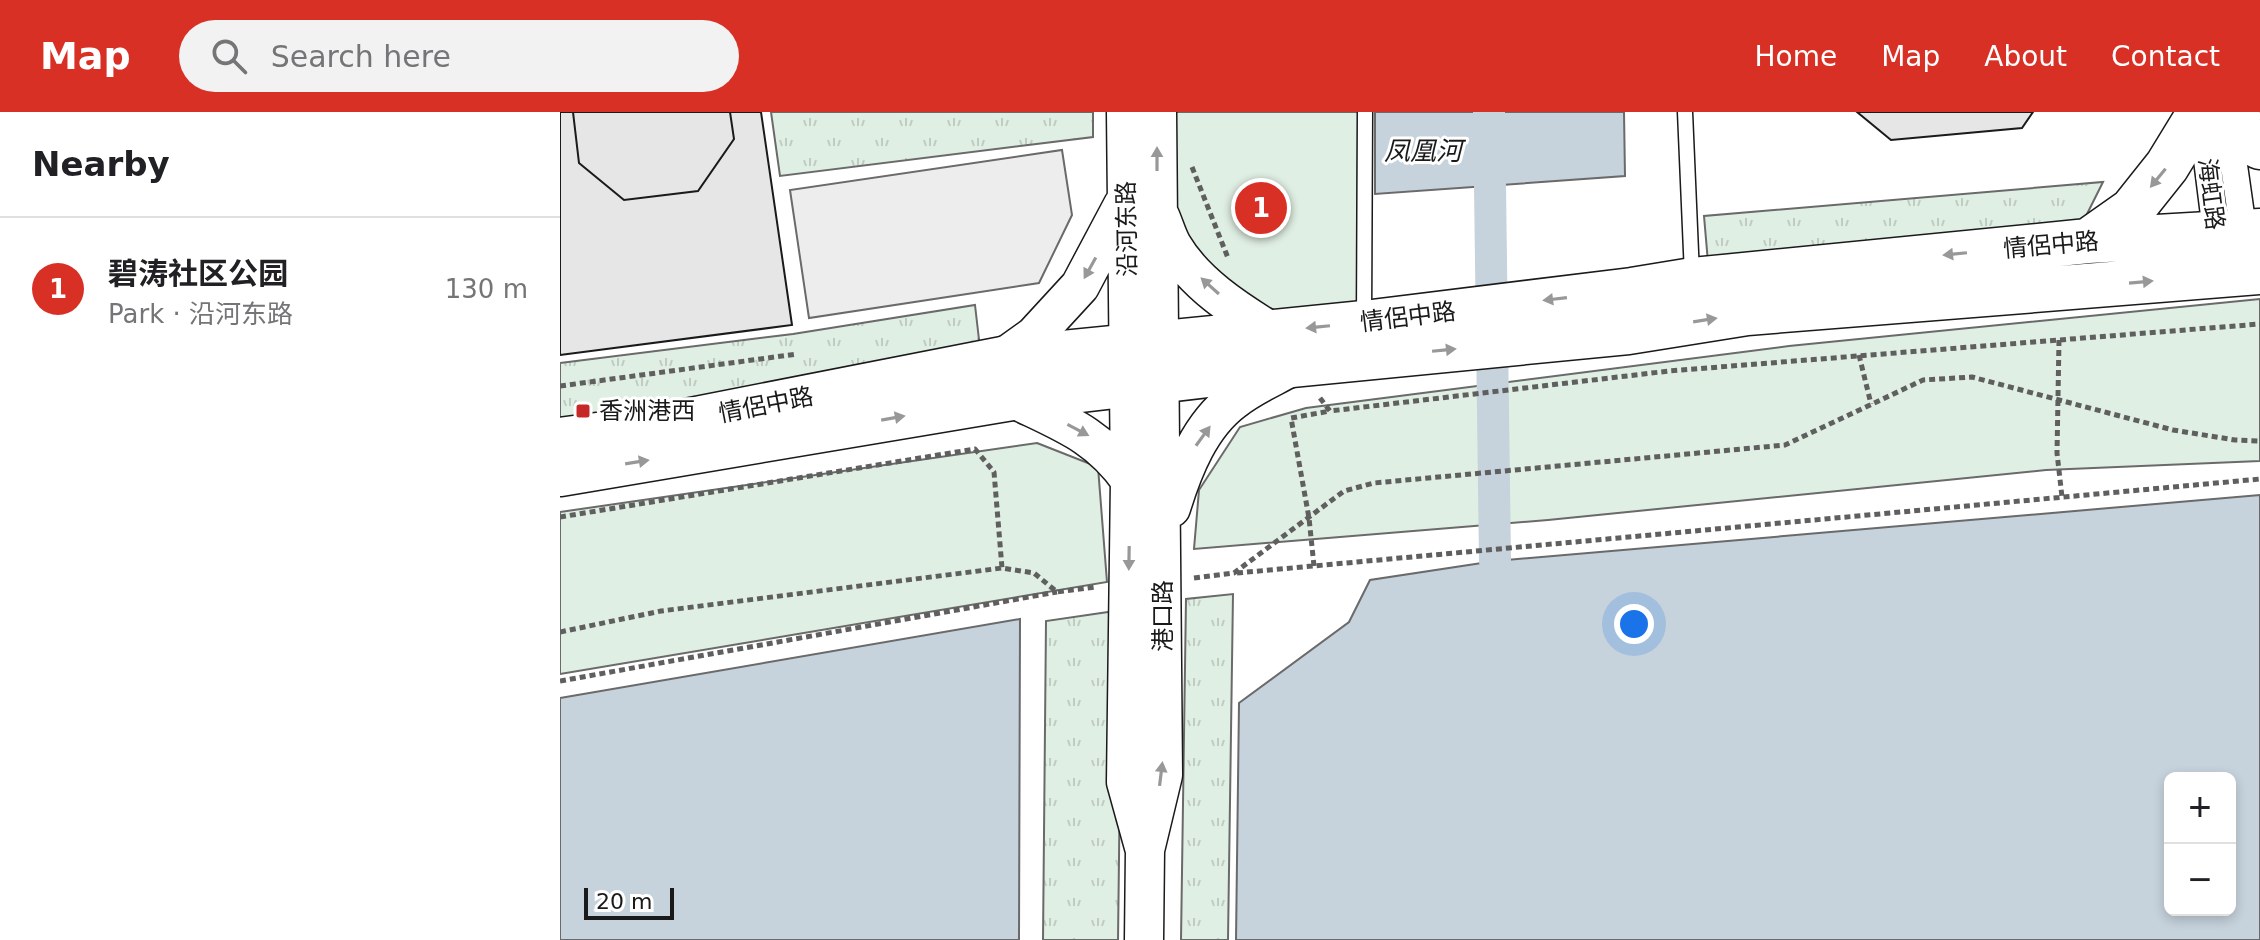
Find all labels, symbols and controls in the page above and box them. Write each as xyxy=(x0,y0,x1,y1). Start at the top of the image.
search box xyxy=(179,20,739,92)
text: Map xyxy=(40,34,131,78)
icon: search xyxy=(207,34,251,78)
text: Search here xyxy=(271,39,451,74)
text: Home xyxy=(1754,40,1837,73)
text: Map xyxy=(1881,40,1940,73)
text: About xyxy=(1984,40,2067,73)
text: Contact xyxy=(2111,40,2220,73)
water label: 凤凰河 xyxy=(1384,136,1467,166)
text: Nearby xyxy=(32,144,170,184)
one-way arrow xyxy=(1151,146,1163,171)
street label: 海虹路 xyxy=(2193,157,2229,231)
one-way arrow xyxy=(2150,168,2167,188)
pin: 1 xyxy=(1235,178,1287,238)
street label: 沿河东路 xyxy=(1112,181,1142,277)
street label: 情侶中路 xyxy=(2002,227,2100,263)
one-way arrow xyxy=(1942,248,1967,261)
text: 碧涛社区公园 xyxy=(108,256,288,291)
one-way arrow xyxy=(1083,257,1097,279)
text: 1 xyxy=(49,274,67,304)
text: 130 m xyxy=(445,274,528,304)
one-way arrow xyxy=(2129,275,2154,288)
one-way arrow xyxy=(1200,278,1219,296)
one-way arrow xyxy=(1542,293,1567,306)
street label: 情侶中路 xyxy=(1359,297,1457,337)
text: Park · 沿河东路 xyxy=(108,299,293,329)
one-way arrow xyxy=(1693,313,1718,326)
one-way arrow xyxy=(1305,321,1330,334)
one-way arrow xyxy=(1432,344,1457,357)
street label: 情侶中路 xyxy=(716,382,816,428)
place label: 香洲港西 xyxy=(599,397,695,425)
marker: 香洲港西 xyxy=(574,402,592,420)
one-way arrow xyxy=(881,412,906,424)
one-way arrow xyxy=(1066,424,1089,437)
one-way arrow xyxy=(1195,425,1211,447)
one-way arrow xyxy=(625,455,650,468)
one-way arrow xyxy=(1123,546,1135,571)
street label: 港口路 xyxy=(1149,580,1177,652)
your location xyxy=(1614,604,1654,644)
one-way arrow xyxy=(1155,761,1168,786)
map controls xyxy=(2164,772,2236,916)
button: + xyxy=(2164,772,2236,844)
button: − xyxy=(2164,844,2236,916)
scale bar xyxy=(584,884,674,920)
text: 20 m xyxy=(596,889,652,914)

